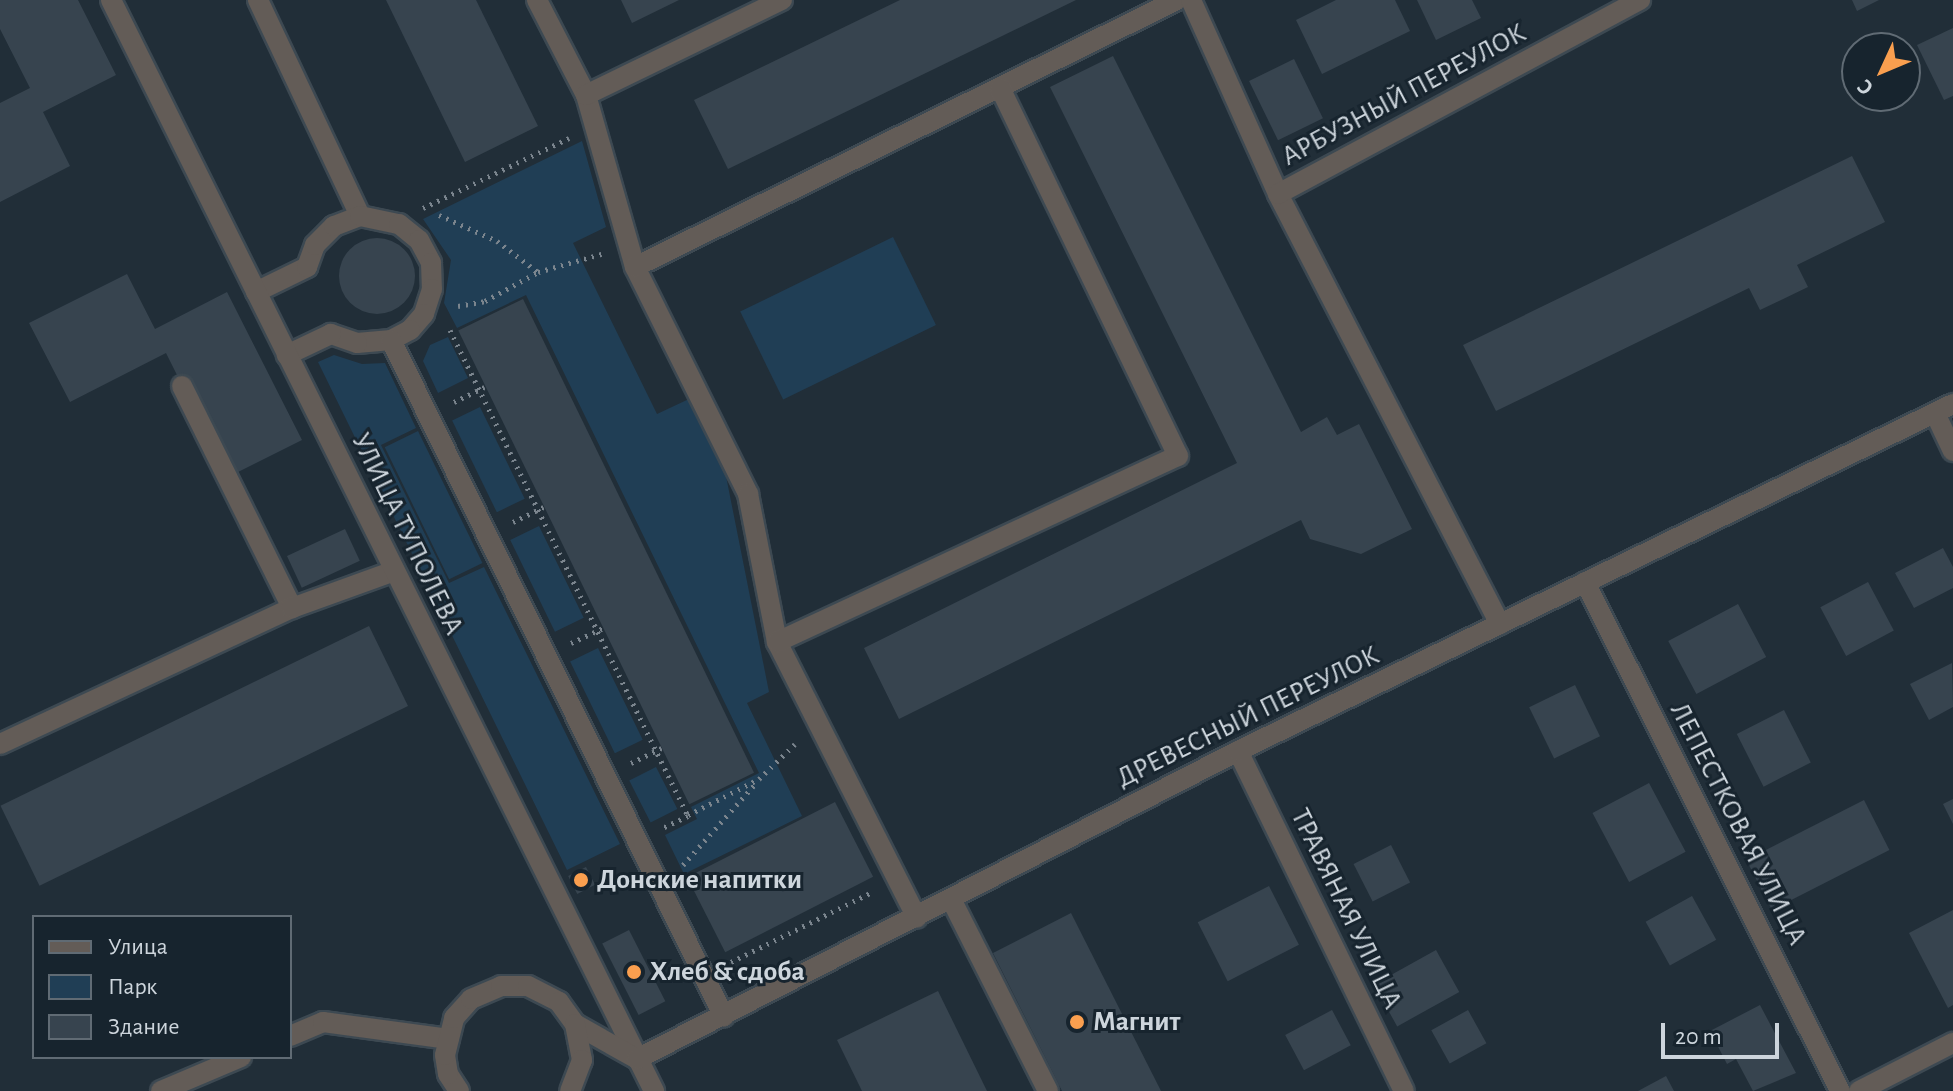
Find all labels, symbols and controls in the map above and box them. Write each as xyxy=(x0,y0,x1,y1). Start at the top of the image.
street label: АРБУЗНЫЙ ПЕРЕУЛОК xyxy=(1276,16,1532,174)
north arrow xyxy=(1841,32,1921,112)
text: С xyxy=(1853,75,1877,99)
street label: УЛИЦА ТУПОЛЕВА xyxy=(344,428,470,640)
street label: ДРЕВЕСНЫЙ ПЕРЕУЛОК xyxy=(1111,639,1385,795)
street label: ЛЕПЕСТКОВАЯ УЛИЦА xyxy=(1662,697,1814,951)
street label: ТРАВЯНАЯ УЛИЦА xyxy=(1283,803,1409,1015)
place label: Донские напитки xyxy=(597,863,802,897)
marker: Донские напитки xyxy=(572,871,590,889)
legend xyxy=(32,915,292,1059)
text: Улица xyxy=(108,935,168,959)
place label: Хлеб & сдоба xyxy=(650,955,805,989)
marker: Хлеб & сдоба xyxy=(625,963,643,981)
text: Парк xyxy=(108,975,157,999)
place label: Магнит xyxy=(1093,1005,1180,1039)
scale bar xyxy=(1665,1007,1783,1057)
marker: Магнит xyxy=(1068,1013,1086,1031)
text: Здание xyxy=(108,1015,179,1039)
text: 20 m xyxy=(1675,1025,1722,1049)

